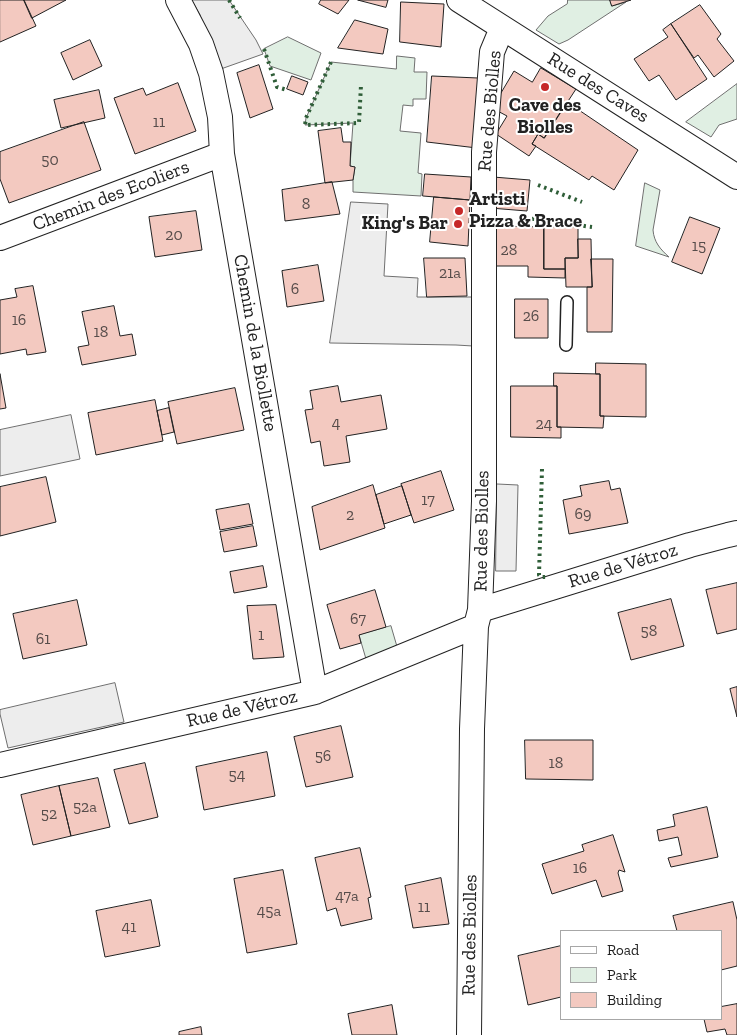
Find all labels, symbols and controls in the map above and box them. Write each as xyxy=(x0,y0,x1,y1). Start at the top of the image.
street label: Rue des Caves xyxy=(543,48,653,128)
street label: Rue des Biolles xyxy=(473,49,507,173)
marker: Cave des Biolles xyxy=(539,81,551,93)
place label: Cave des Biolles xyxy=(509,95,581,139)
house number: 11 xyxy=(153,112,165,132)
house number: 50 xyxy=(41,150,59,170)
street label: Chemin des Ecoliers xyxy=(29,156,193,236)
place label: Artisti Pizza & Brace xyxy=(469,189,582,233)
house number: 8 xyxy=(302,194,310,214)
marker: Artisti Pizza & Brace xyxy=(453,205,465,217)
place label: King's Bar xyxy=(361,213,448,235)
marker: King's Bar xyxy=(452,218,464,230)
house number: 20 xyxy=(165,225,183,245)
house number: 15 xyxy=(692,236,706,256)
house number: 28 xyxy=(501,240,517,260)
street label: Chemin de la Biollette xyxy=(228,253,282,433)
house number: 21a xyxy=(439,263,461,283)
house number: 6 xyxy=(291,279,299,299)
house number: 26 xyxy=(523,306,539,326)
house number: 16 xyxy=(12,310,26,330)
house number: 18 xyxy=(94,322,108,342)
house number: 4 xyxy=(332,413,340,433)
house number: 24 xyxy=(536,414,552,434)
street label: Rue des Biolles xyxy=(470,470,494,592)
house number: 17 xyxy=(421,490,435,510)
house number: 69 xyxy=(575,504,591,524)
house number: 2 xyxy=(346,505,354,525)
street label: Rue de Vétroz xyxy=(566,539,680,593)
house number: 67 xyxy=(350,609,366,629)
house number: 58 xyxy=(641,621,657,641)
house number: 1 xyxy=(258,625,264,645)
house number: 61 xyxy=(36,629,50,649)
street label: Rue de Vétroz xyxy=(184,685,300,733)
house number: 56 xyxy=(315,746,331,766)
house number: 18 xyxy=(549,753,563,773)
house number: 54 xyxy=(229,765,245,785)
house number: 52a xyxy=(73,797,97,817)
house number: 52 xyxy=(41,804,57,824)
house number: 16 xyxy=(573,858,587,878)
street label: Rue des Biolles xyxy=(458,874,482,996)
house number: 47a xyxy=(335,886,359,906)
house number: 11 xyxy=(418,897,430,917)
house number: 45a xyxy=(257,901,281,921)
house number: 41 xyxy=(122,917,136,937)
legend xyxy=(560,930,722,1020)
text: Road xyxy=(607,941,639,959)
text: Park xyxy=(607,966,637,984)
text: Building xyxy=(607,991,662,1009)

